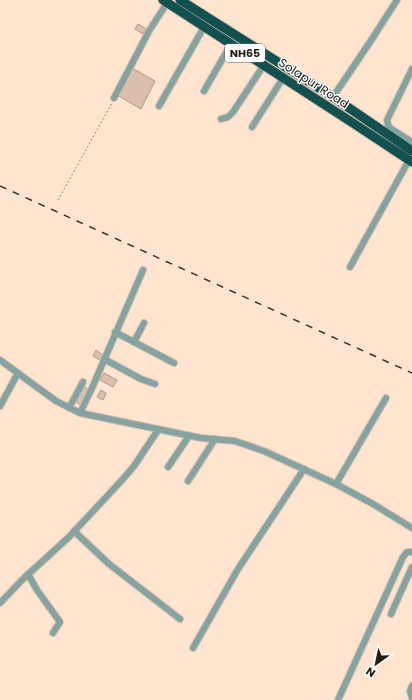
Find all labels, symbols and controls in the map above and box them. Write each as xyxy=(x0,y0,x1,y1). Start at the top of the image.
road number: NH65 xyxy=(225,44,265,62)
street label: Solapur Road xyxy=(276,54,352,112)
north arrow xyxy=(356,644,396,684)
text: N xyxy=(363,663,378,681)

